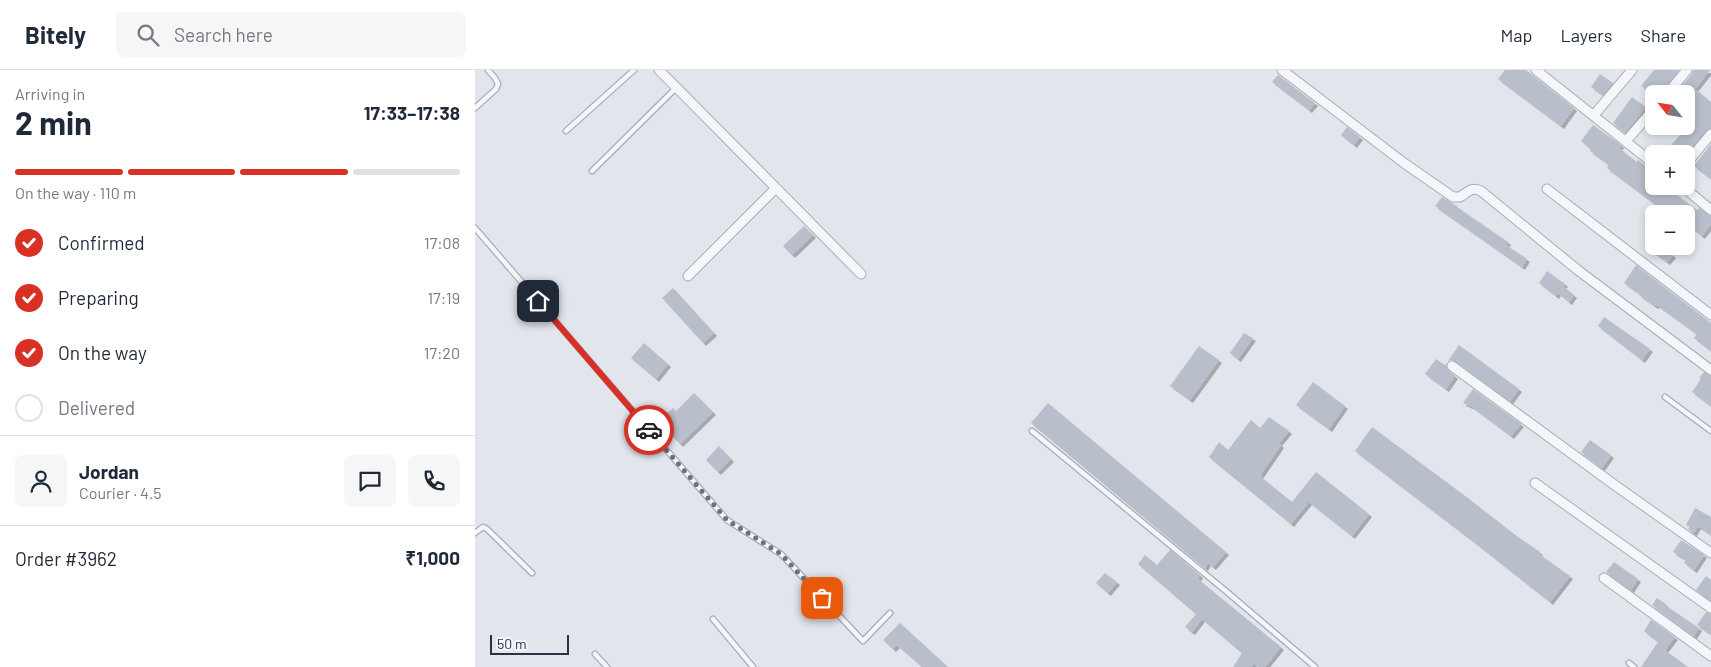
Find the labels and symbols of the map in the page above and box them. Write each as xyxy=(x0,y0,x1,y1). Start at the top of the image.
north arrow xyxy=(1645,85,1695,135)
pin xyxy=(517,280,559,322)
courier xyxy=(624,405,674,455)
pin xyxy=(801,577,843,619)
scale bar xyxy=(490,632,569,655)

